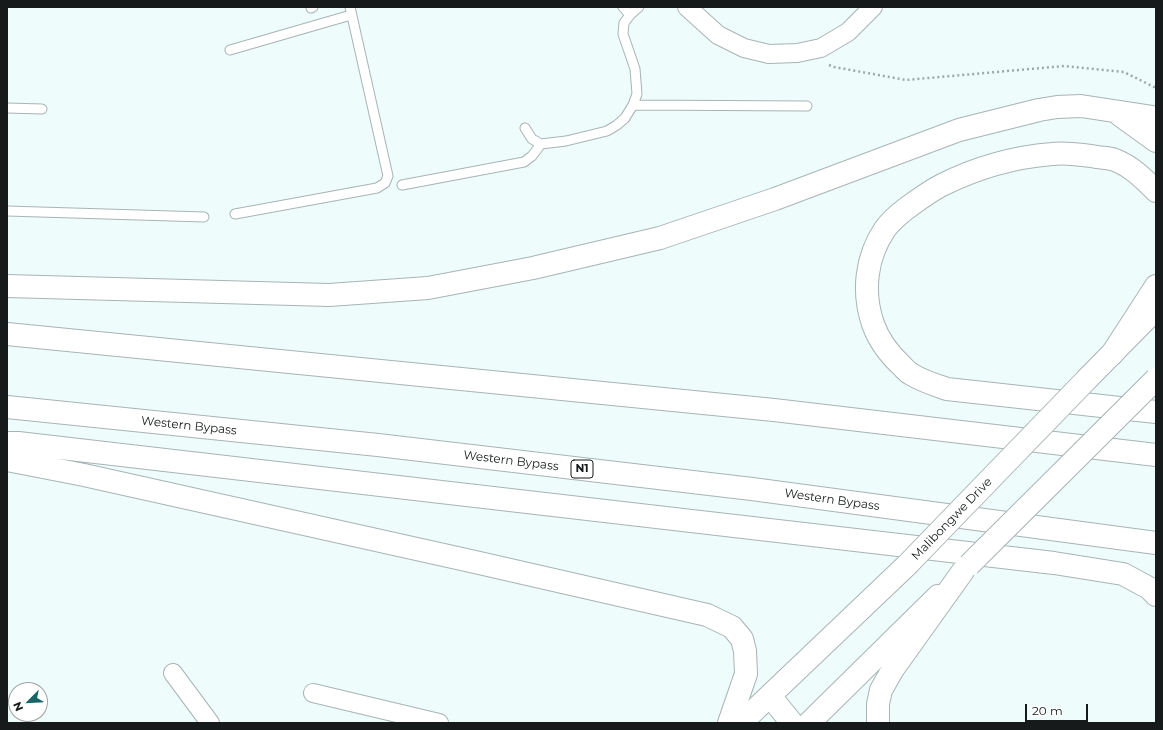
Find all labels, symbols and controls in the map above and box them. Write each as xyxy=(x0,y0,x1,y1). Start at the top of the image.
street label: Western Bypass xyxy=(140,414,238,438)
street label: Western Bypass xyxy=(462,448,560,474)
road number: N1 xyxy=(571,460,593,478)
street label: Malibongwe Drive xyxy=(909,475,995,563)
street label: Western Bypass xyxy=(783,486,881,514)
north arrow xyxy=(8,682,48,722)
scale bar xyxy=(1027,696,1090,722)
text: N xyxy=(10,700,26,713)
text: 20 m xyxy=(1032,703,1063,718)

